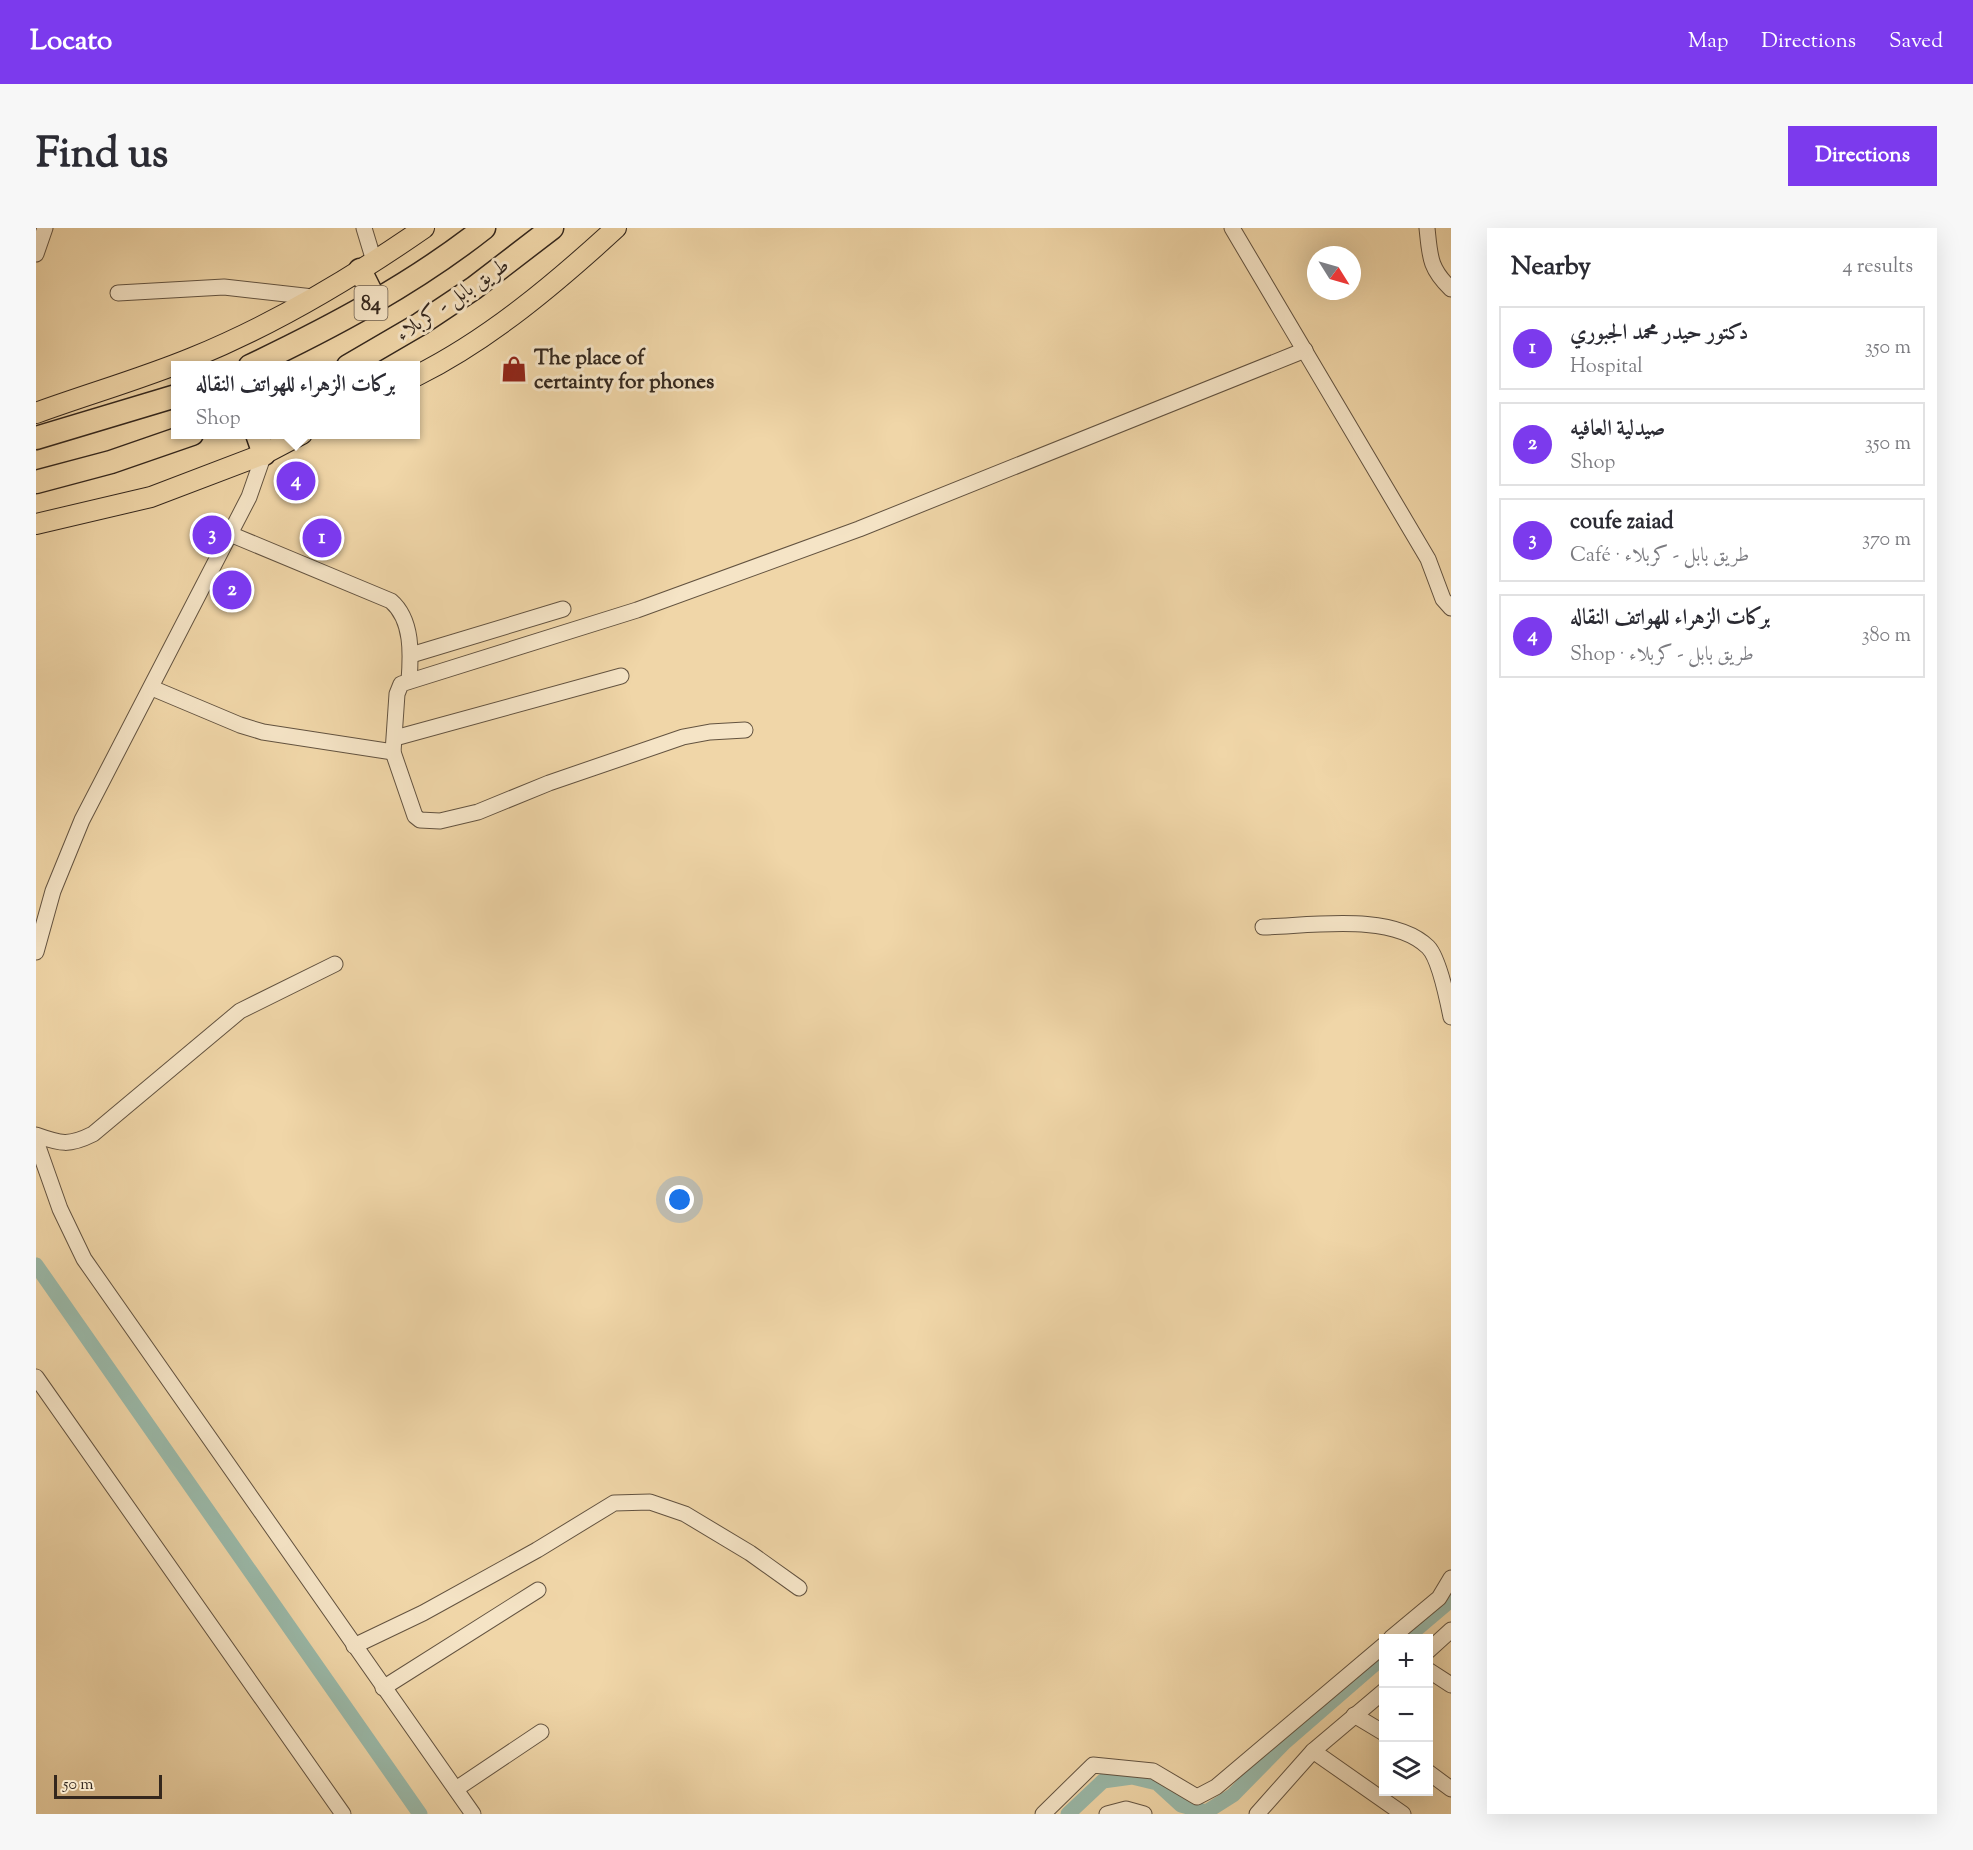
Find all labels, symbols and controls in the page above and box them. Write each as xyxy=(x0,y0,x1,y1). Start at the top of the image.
text: Locato xyxy=(30,22,112,62)
text: Map xyxy=(1688,27,1728,57)
text: Directions xyxy=(1761,27,1856,57)
text: Saved xyxy=(1889,27,1943,57)
text: Find us xyxy=(36,126,168,186)
button: Directions xyxy=(1788,126,1937,186)
north arrow xyxy=(1307,246,1361,300)
text: Nearby xyxy=(1511,249,1591,286)
street label: طريق بابل - كربلاء xyxy=(390,252,516,350)
text: 4 results xyxy=(1842,253,1913,282)
road number: 84 xyxy=(354,286,388,320)
text: دكتور حيدر محمد الجبوري xyxy=(1570,318,1748,350)
text: 1 xyxy=(1529,334,1536,363)
text: 350 m xyxy=(1865,334,1911,363)
place label: The place of certainty for phones xyxy=(534,344,714,398)
text: Hospital xyxy=(1570,353,1643,382)
shop icon: The place of certainty for phones xyxy=(499,354,529,384)
popup xyxy=(171,361,420,439)
text: بركات الزهراء للهواتف النقاله xyxy=(195,370,396,402)
text: Shop xyxy=(195,405,241,434)
text: صيدلية العافيه xyxy=(1570,414,1665,446)
text: 2 xyxy=(1528,430,1537,459)
text: 350 m xyxy=(1865,430,1911,459)
text: Shop xyxy=(1570,449,1615,478)
pin: 4 xyxy=(276,458,316,504)
text: coufe zaiad xyxy=(1570,507,1674,539)
pin: 3 xyxy=(192,512,231,558)
pin: 1 xyxy=(302,516,342,560)
text: 3 xyxy=(1528,526,1537,555)
text: 370 m xyxy=(1862,526,1911,555)
text: Café · طريق بابل - كربلاء xyxy=(1570,542,1749,571)
pin: 2 xyxy=(212,568,252,613)
text: بركات الزهراء للهواتف النقاله xyxy=(1570,603,1770,635)
text: 4 xyxy=(1527,622,1538,651)
text: 380 m xyxy=(1862,622,1911,651)
text: Shop · طريق بابل - كربلاء xyxy=(1570,641,1754,670)
your location xyxy=(665,1185,694,1214)
map controls xyxy=(1379,1634,1433,1796)
button: + xyxy=(1379,1634,1433,1688)
button: − xyxy=(1379,1688,1433,1742)
button: layers xyxy=(1379,1742,1433,1796)
scale bar xyxy=(54,1772,162,1800)
text: 50 m xyxy=(63,1774,94,1797)

